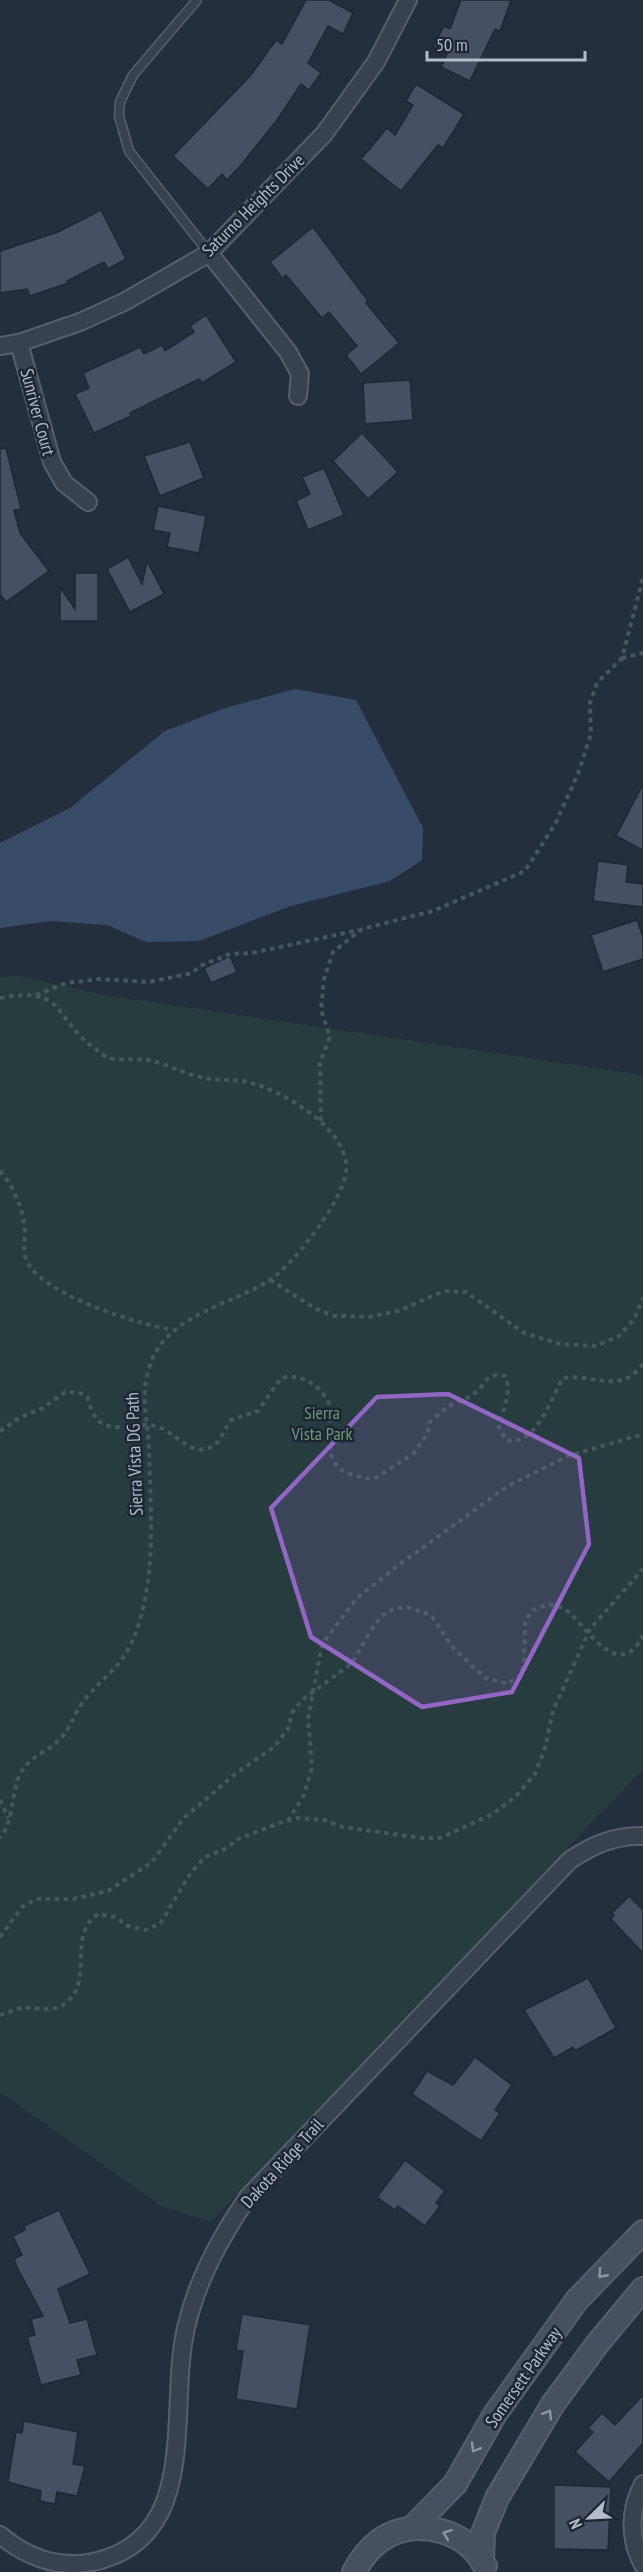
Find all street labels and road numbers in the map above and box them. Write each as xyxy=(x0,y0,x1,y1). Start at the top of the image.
street label: Saturno Heights Drive xyxy=(197,149,309,261)
street label: Sunriver Court xyxy=(15,366,61,458)
street label: Sierra Vista DG Path xyxy=(120,1392,148,1516)
street label: Dakota Ridge Trail xyxy=(236,2113,329,2213)
street label: Somersett Parkway xyxy=(480,2322,566,2432)

